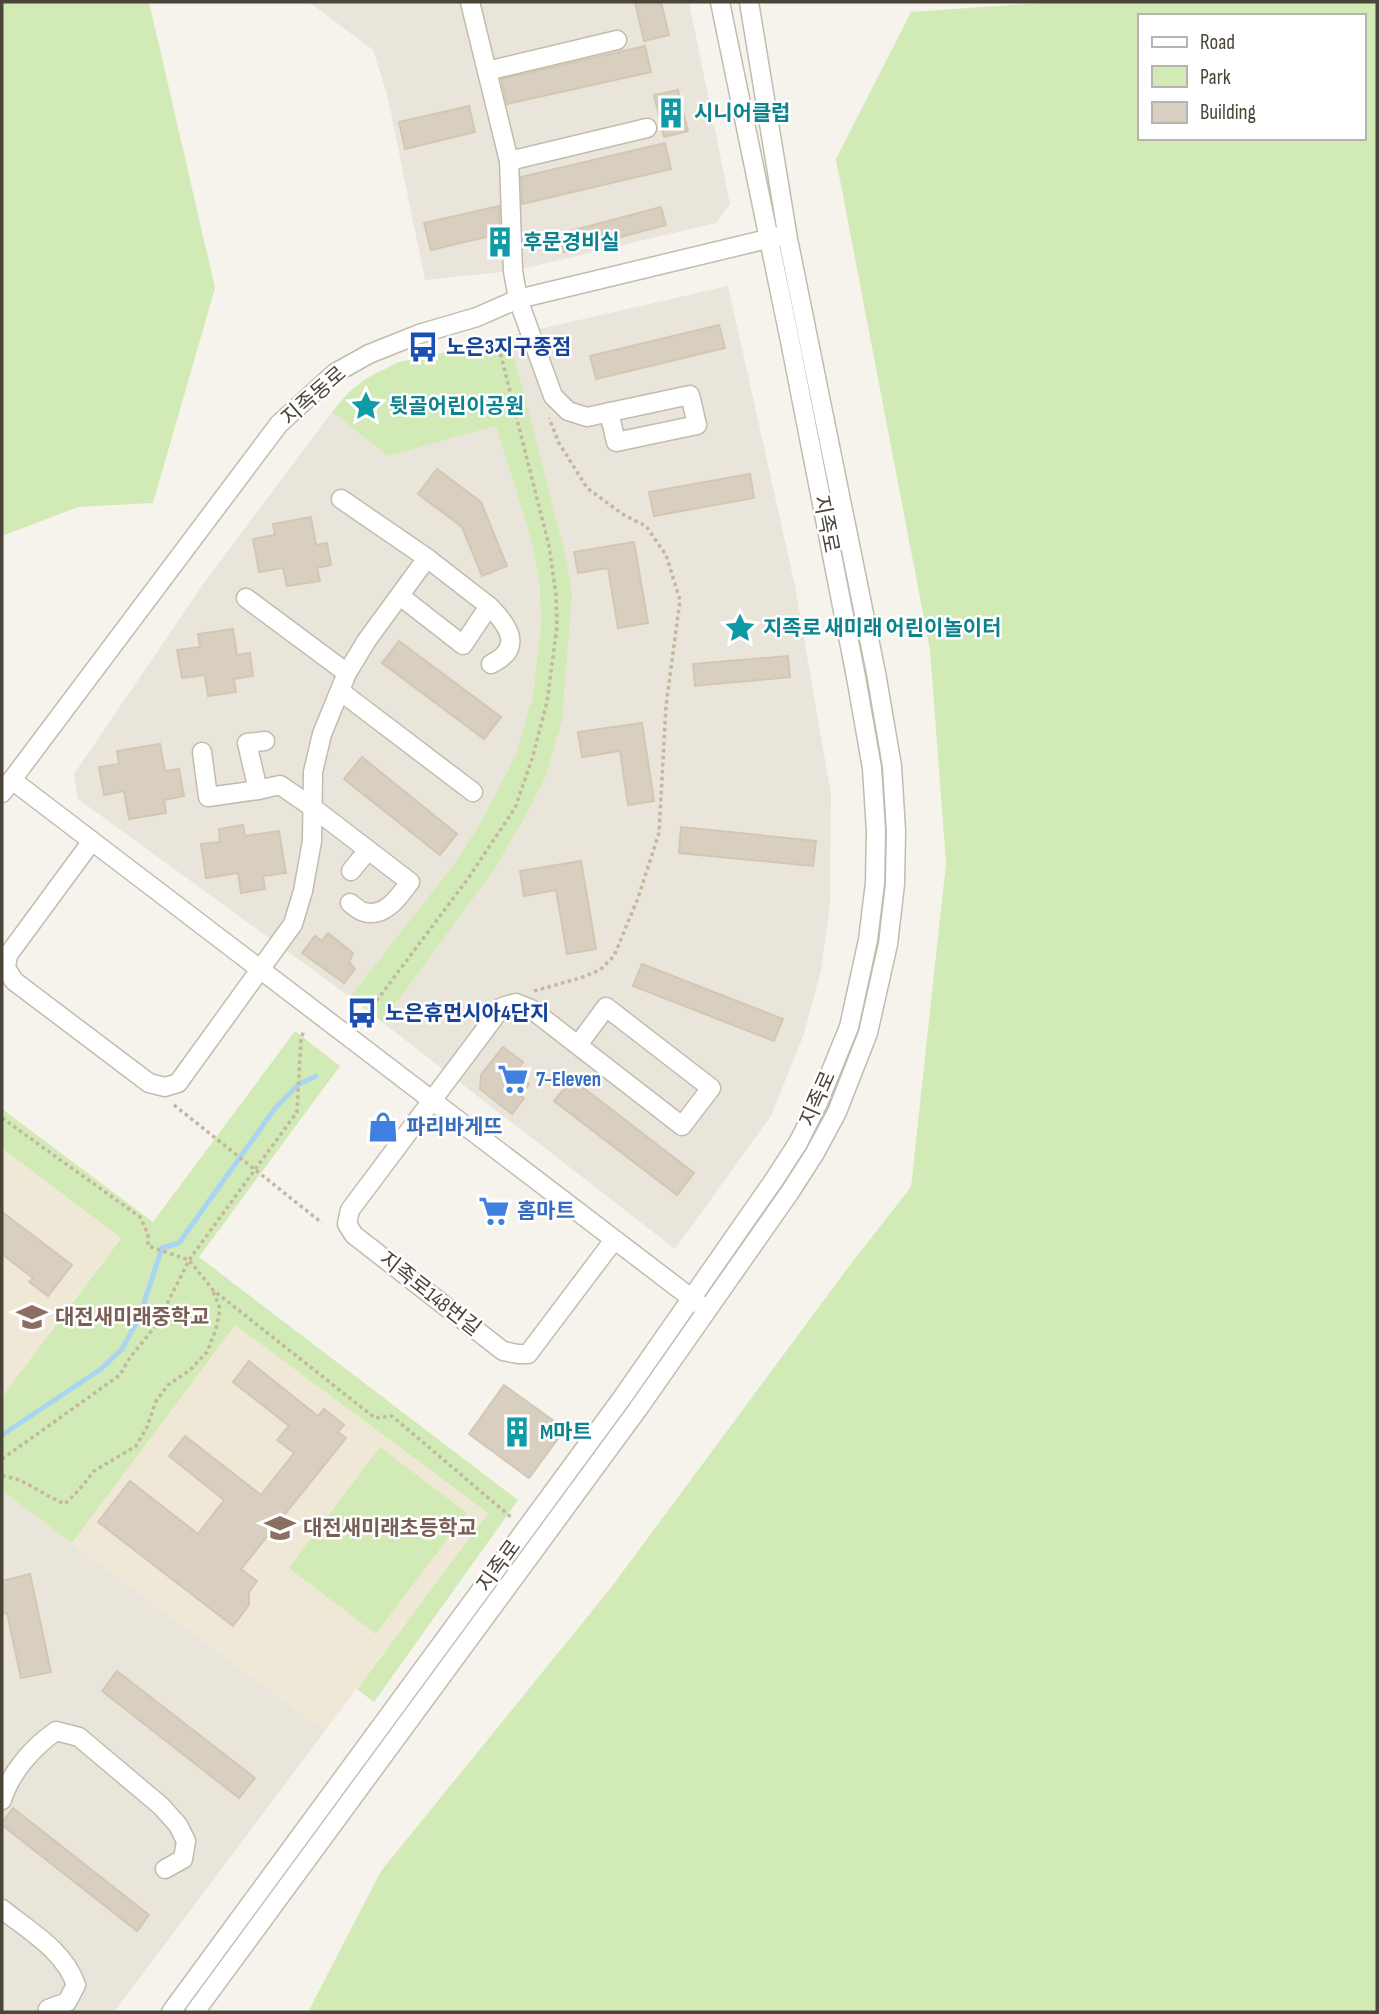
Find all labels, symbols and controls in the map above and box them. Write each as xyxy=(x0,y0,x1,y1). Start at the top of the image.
legend xyxy=(1138,14,1365,140)
text: Road xyxy=(1200,30,1235,55)
text: Park xyxy=(1200,65,1231,90)
building icon: 시니어클럽 xyxy=(654,96,688,130)
text: Building xyxy=(1200,100,1256,125)
place label: 시니어클럽 xyxy=(694,101,791,126)
building icon: 후문경비실 xyxy=(483,225,517,259)
place label: 후문경비실 xyxy=(523,230,620,255)
bus stop icon: 노은3지구종점 xyxy=(406,330,440,364)
place label: 노은3지구종점 xyxy=(446,335,571,360)
street label: 지족동로 xyxy=(277,361,351,431)
place icon: 뒷골어린이공원 xyxy=(349,389,383,423)
place label: 뒷골어린이공원 xyxy=(389,394,524,419)
street label: 지족로 xyxy=(808,493,844,555)
place icon: 지족로 새미래 어린이놀이터 xyxy=(723,611,757,645)
place label: 지족로 새미래 어린이놀이터 xyxy=(763,616,1001,641)
bus stop icon: 노은휴먼시아4단지 xyxy=(345,996,379,1030)
place label: 노은휴먼시아4단지 xyxy=(385,1001,549,1026)
supermarket icon: 7-Eleven xyxy=(496,1062,530,1096)
place label: 7-Eleven xyxy=(536,1067,601,1092)
street label: 지족로 xyxy=(795,1067,841,1131)
shop icon: 파리바게뜨 xyxy=(366,1110,400,1144)
place label: 파리바게뜨 xyxy=(406,1115,503,1140)
supermarket icon: 홈마트 xyxy=(477,1194,511,1228)
place label: 홈마트 xyxy=(517,1199,575,1224)
street label: 지족로148번길 xyxy=(374,1247,486,1341)
school or university icon: 대전새미래중학교 xyxy=(15,1300,49,1334)
place label: 대전새미래중학교 xyxy=(55,1305,210,1330)
building icon: M마트 xyxy=(500,1415,534,1449)
place label: M마트 xyxy=(540,1420,592,1445)
school or university icon: 대전새미래초등학교 xyxy=(263,1511,297,1545)
place label: 대전새미래초등학교 xyxy=(303,1516,477,1541)
street label: 지족로 xyxy=(472,1535,526,1597)

